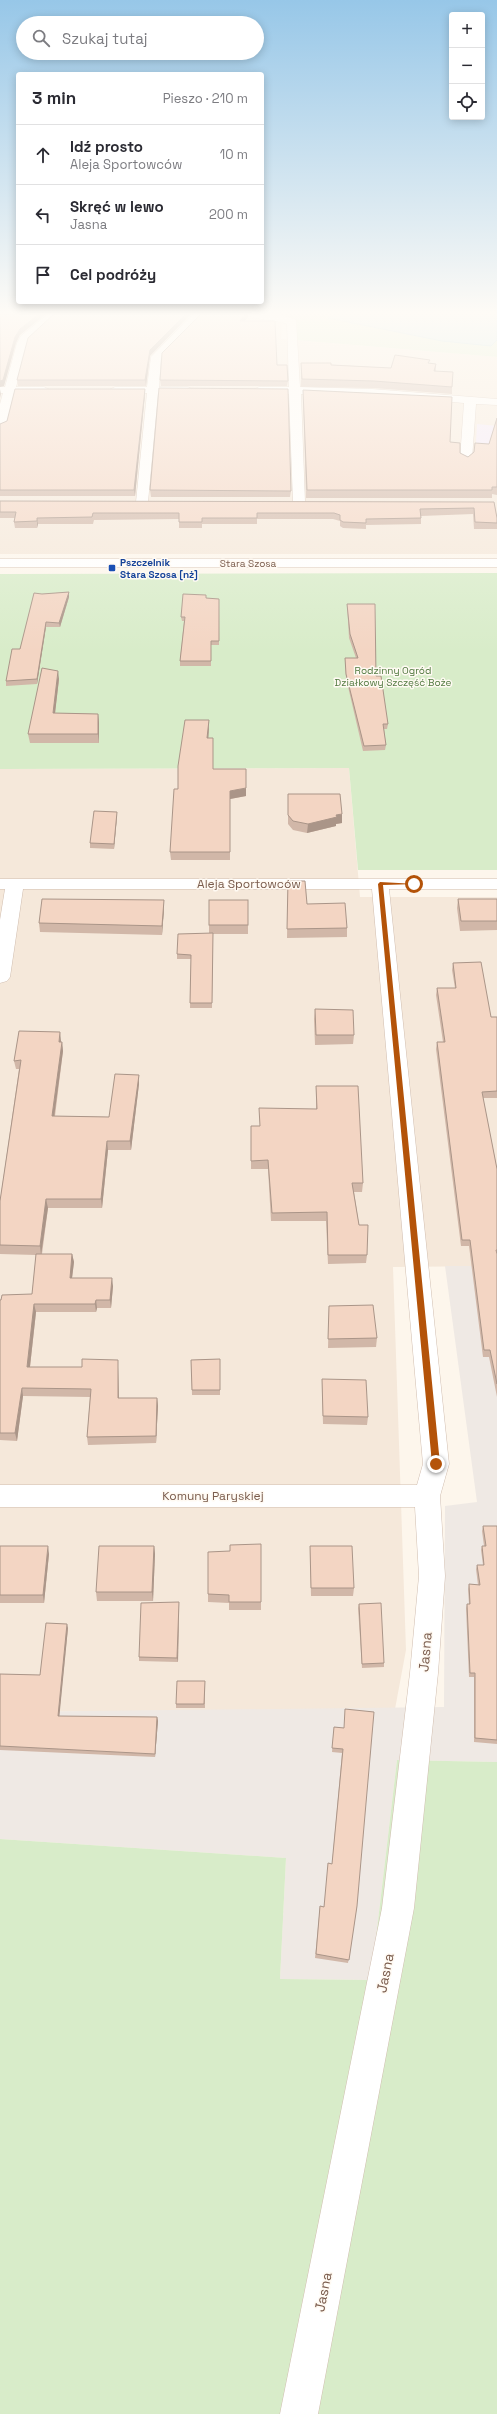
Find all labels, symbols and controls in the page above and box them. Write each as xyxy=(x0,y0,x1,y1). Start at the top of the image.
map controls xyxy=(449,12,485,120)
button: + xyxy=(449,12,485,48)
search box xyxy=(16,16,264,60)
icon: search xyxy=(30,27,52,49)
text: Szukaj tutaj xyxy=(62,29,148,48)
button: − xyxy=(449,48,485,84)
button: locate xyxy=(449,84,485,120)
text: 3 min xyxy=(32,87,76,109)
text: Pieszo · 210 m xyxy=(163,90,248,107)
text: Idź prosto xyxy=(70,137,143,156)
icon: ahead xyxy=(32,144,54,166)
text: 10 m xyxy=(220,146,248,163)
text: Aleja Sportowców xyxy=(70,156,182,173)
text: Skręć w lewo xyxy=(70,197,164,216)
icon: left xyxy=(32,204,54,226)
text: 200 m xyxy=(209,206,248,223)
text: Jasna xyxy=(70,216,107,233)
icon: arrive xyxy=(32,264,54,286)
text: Cel podróży xyxy=(70,265,156,284)
place label: Pszczelnik Stara Szosa [nż] xyxy=(120,556,198,581)
street label: Stara Szosa xyxy=(220,557,277,570)
marker: Pszczelnik Stara Szosa [nż] xyxy=(107,563,117,573)
park label: Rodzinny Ogród Działkowy Szczęść Boże xyxy=(335,664,451,689)
route start xyxy=(405,875,423,893)
street label: Aleja Sportowców xyxy=(197,876,301,892)
route end xyxy=(427,1455,445,1473)
street label: Komuny Paryskiej xyxy=(162,1488,264,1504)
street label: Jasna xyxy=(414,1631,436,1673)
street label: Jasna xyxy=(372,1952,398,1994)
street label: Jasna xyxy=(310,2271,336,2313)

